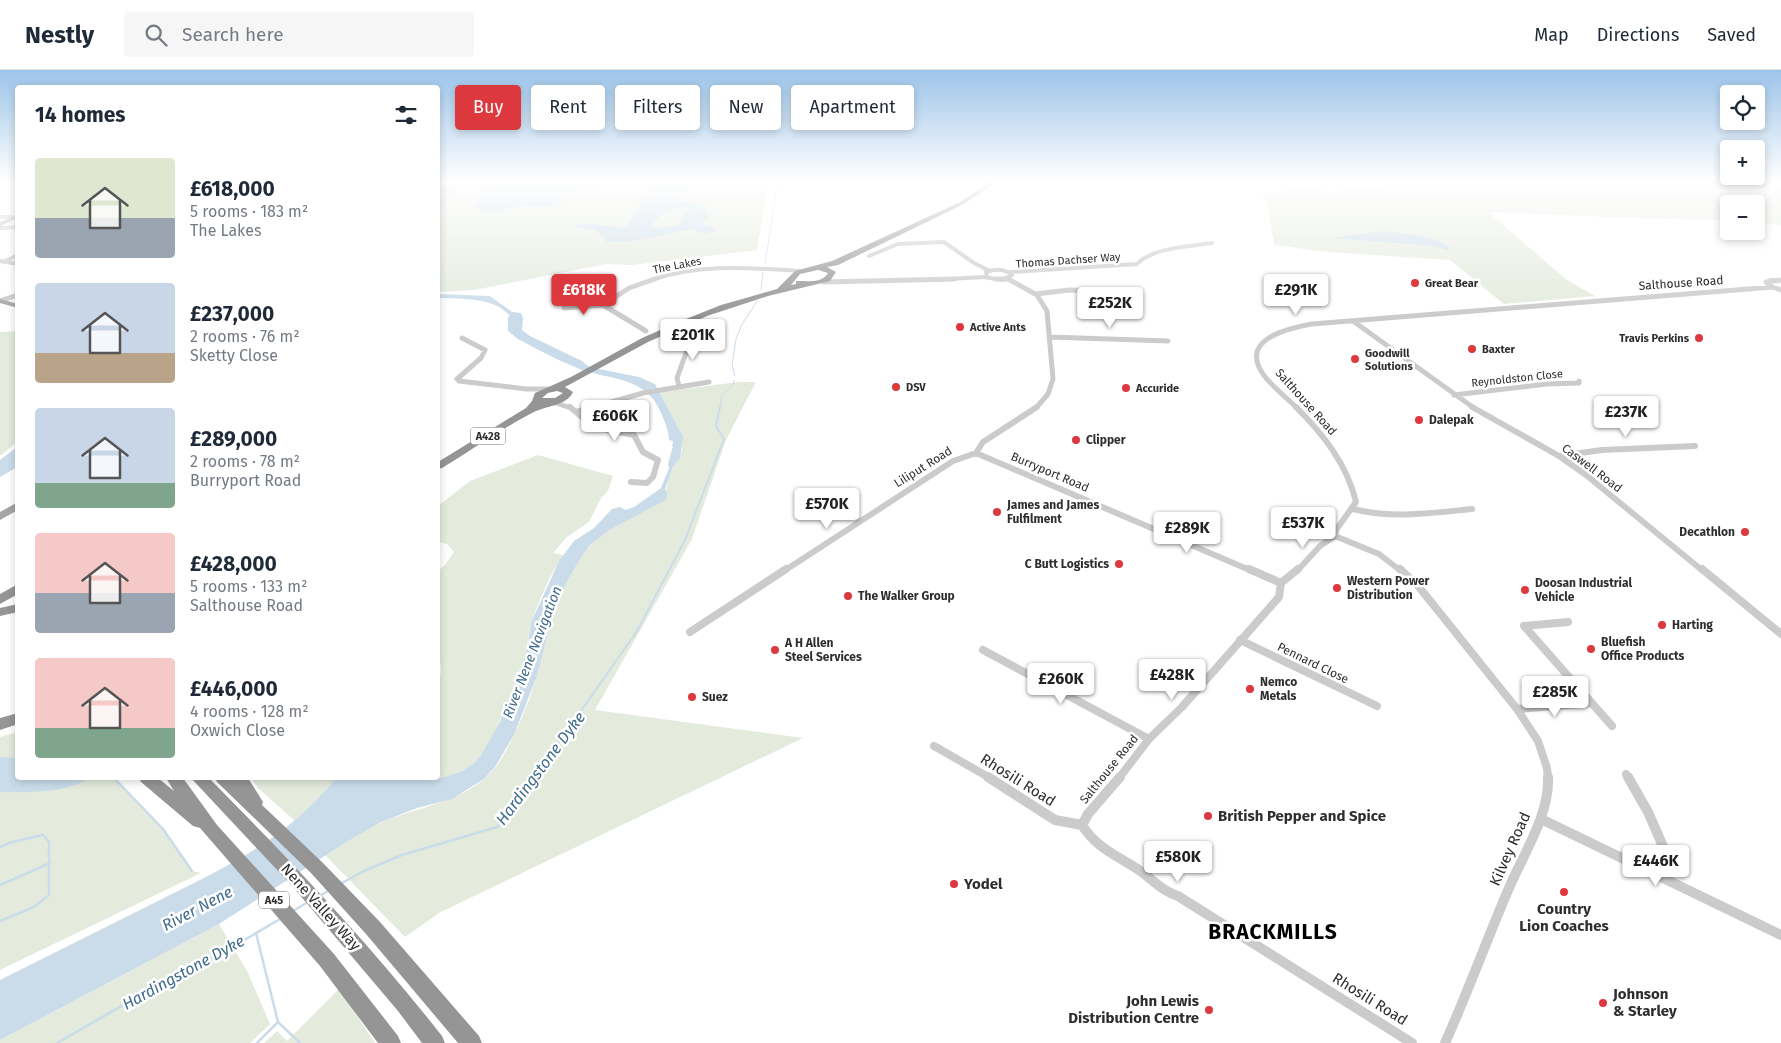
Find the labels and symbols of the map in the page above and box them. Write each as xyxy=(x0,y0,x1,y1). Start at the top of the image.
street label: Thomas Dachser Way xyxy=(1015,250,1121,271)
street label: The Lakes xyxy=(652,254,702,277)
street label: Salthouse Road xyxy=(1638,273,1724,293)
pin: £618K xyxy=(549,274,619,316)
pin: £291K xyxy=(1261,274,1331,316)
marker: Great Bear xyxy=(1409,277,1421,289)
place label: Great Bear xyxy=(1425,277,1479,290)
pin: £252K xyxy=(1075,286,1145,329)
pin: £201K xyxy=(658,318,728,361)
marker: Active Ants xyxy=(954,321,966,333)
place label: Active Ants xyxy=(969,321,1026,334)
place label: Travis Perkins xyxy=(1619,332,1690,345)
marker: Travis Perkins xyxy=(1693,332,1705,344)
marker: Baxter xyxy=(1466,343,1478,355)
place label: Baxter xyxy=(1482,343,1516,356)
place label: Goodwill Solutions xyxy=(1365,347,1413,373)
marker: Goodwill Solutions xyxy=(1349,353,1361,365)
street label: Salthouse Road xyxy=(1272,366,1340,438)
street label: Reynoldston Close xyxy=(1471,367,1563,390)
marker: DSV xyxy=(890,381,902,393)
place label: DSV xyxy=(906,381,926,394)
marker: Accuride xyxy=(1120,382,1132,394)
place label: Accuride xyxy=(1135,382,1179,395)
pin: £237K xyxy=(1591,396,1661,438)
pin: £606K xyxy=(580,400,650,442)
place label: Dalepak xyxy=(1429,413,1474,427)
marker: Dalepak xyxy=(1413,414,1425,426)
road number: A428 xyxy=(470,428,506,444)
place label: Clipper xyxy=(1086,433,1126,447)
marker: Clipper xyxy=(1070,434,1082,446)
street label: Caswell Road xyxy=(1559,441,1625,495)
street label: Liliput Road xyxy=(891,444,955,490)
street label: Burryport Road xyxy=(1009,449,1091,495)
pin: £570K xyxy=(792,488,862,530)
place label: James and James Fulfilment xyxy=(1006,498,1099,526)
marker: James and James Fulfilment xyxy=(991,506,1003,518)
pin: £537K xyxy=(1268,506,1338,549)
pin: £289K xyxy=(1152,512,1222,554)
place label: Decathlon xyxy=(1679,525,1735,539)
marker: Decathlon xyxy=(1739,526,1751,538)
place label: C Butt Logistics xyxy=(1025,557,1109,571)
marker: C Butt Logistics xyxy=(1113,558,1125,570)
place label: Western Power Distribution xyxy=(1347,574,1430,602)
place label: Doosan Industrial Vehicle xyxy=(1534,576,1632,604)
marker: Western Power Distribution xyxy=(1331,582,1343,594)
water label: River Nene Navigation xyxy=(499,584,566,721)
marker: Doosan Industrial Vehicle xyxy=(1519,584,1531,596)
place label: The Walker Group xyxy=(858,589,955,603)
marker: The Walker Group xyxy=(842,590,854,602)
place label: Harting xyxy=(1672,618,1713,632)
marker: Harting xyxy=(1656,619,1668,631)
place label: Bluefish Office Products xyxy=(1601,635,1685,663)
place label: A H Allen Steel Services xyxy=(784,636,862,664)
street label: Pennard Close xyxy=(1275,640,1351,686)
marker: Bluefish Office Products xyxy=(1585,643,1597,655)
marker: A H Allen Steel Services xyxy=(769,644,781,656)
pin: £428K xyxy=(1137,658,1207,701)
pin: £260K xyxy=(1026,662,1096,705)
place label: Nemco Metals xyxy=(1260,675,1297,703)
pin: £285K xyxy=(1520,676,1590,718)
marker: Nemco Metals xyxy=(1244,683,1256,695)
place label: Suez xyxy=(702,690,728,704)
marker: Suez xyxy=(686,691,698,703)
water label: Hardingstone Dyke xyxy=(492,708,589,829)
street label: Salthouse Road xyxy=(1077,732,1141,806)
street label: Rhosili Road xyxy=(977,750,1059,810)
place label: British Pepper and Spice xyxy=(1218,807,1386,825)
street label: Kilvey Road xyxy=(1486,809,1534,889)
marker: British Pepper and Spice xyxy=(1202,810,1214,822)
pin: £580K xyxy=(1143,840,1213,883)
pin: £446K xyxy=(1621,844,1691,887)
street label: Nene Valley Way xyxy=(277,860,365,955)
place label: Yodel xyxy=(963,875,1003,893)
marker: Yodel xyxy=(948,878,960,890)
water label: River Nene xyxy=(159,882,236,935)
marker: Country Lion Coaches xyxy=(1558,886,1570,898)
road number: A45 xyxy=(259,892,289,908)
place label: Country Lion Coaches xyxy=(1519,900,1609,935)
district label: BRACKMILLS xyxy=(1208,919,1338,945)
water label: Hardingstone Dyke xyxy=(119,931,248,1014)
street label: Rhosili Road xyxy=(1329,969,1411,1029)
place label: Johnson & Starley xyxy=(1612,985,1677,1020)
place label: John Lewis Distribution Centre xyxy=(1068,992,1199,1027)
marker: Johnson & Starley xyxy=(1597,997,1609,1009)
marker: John Lewis Distribution Centre xyxy=(1203,1004,1215,1016)

